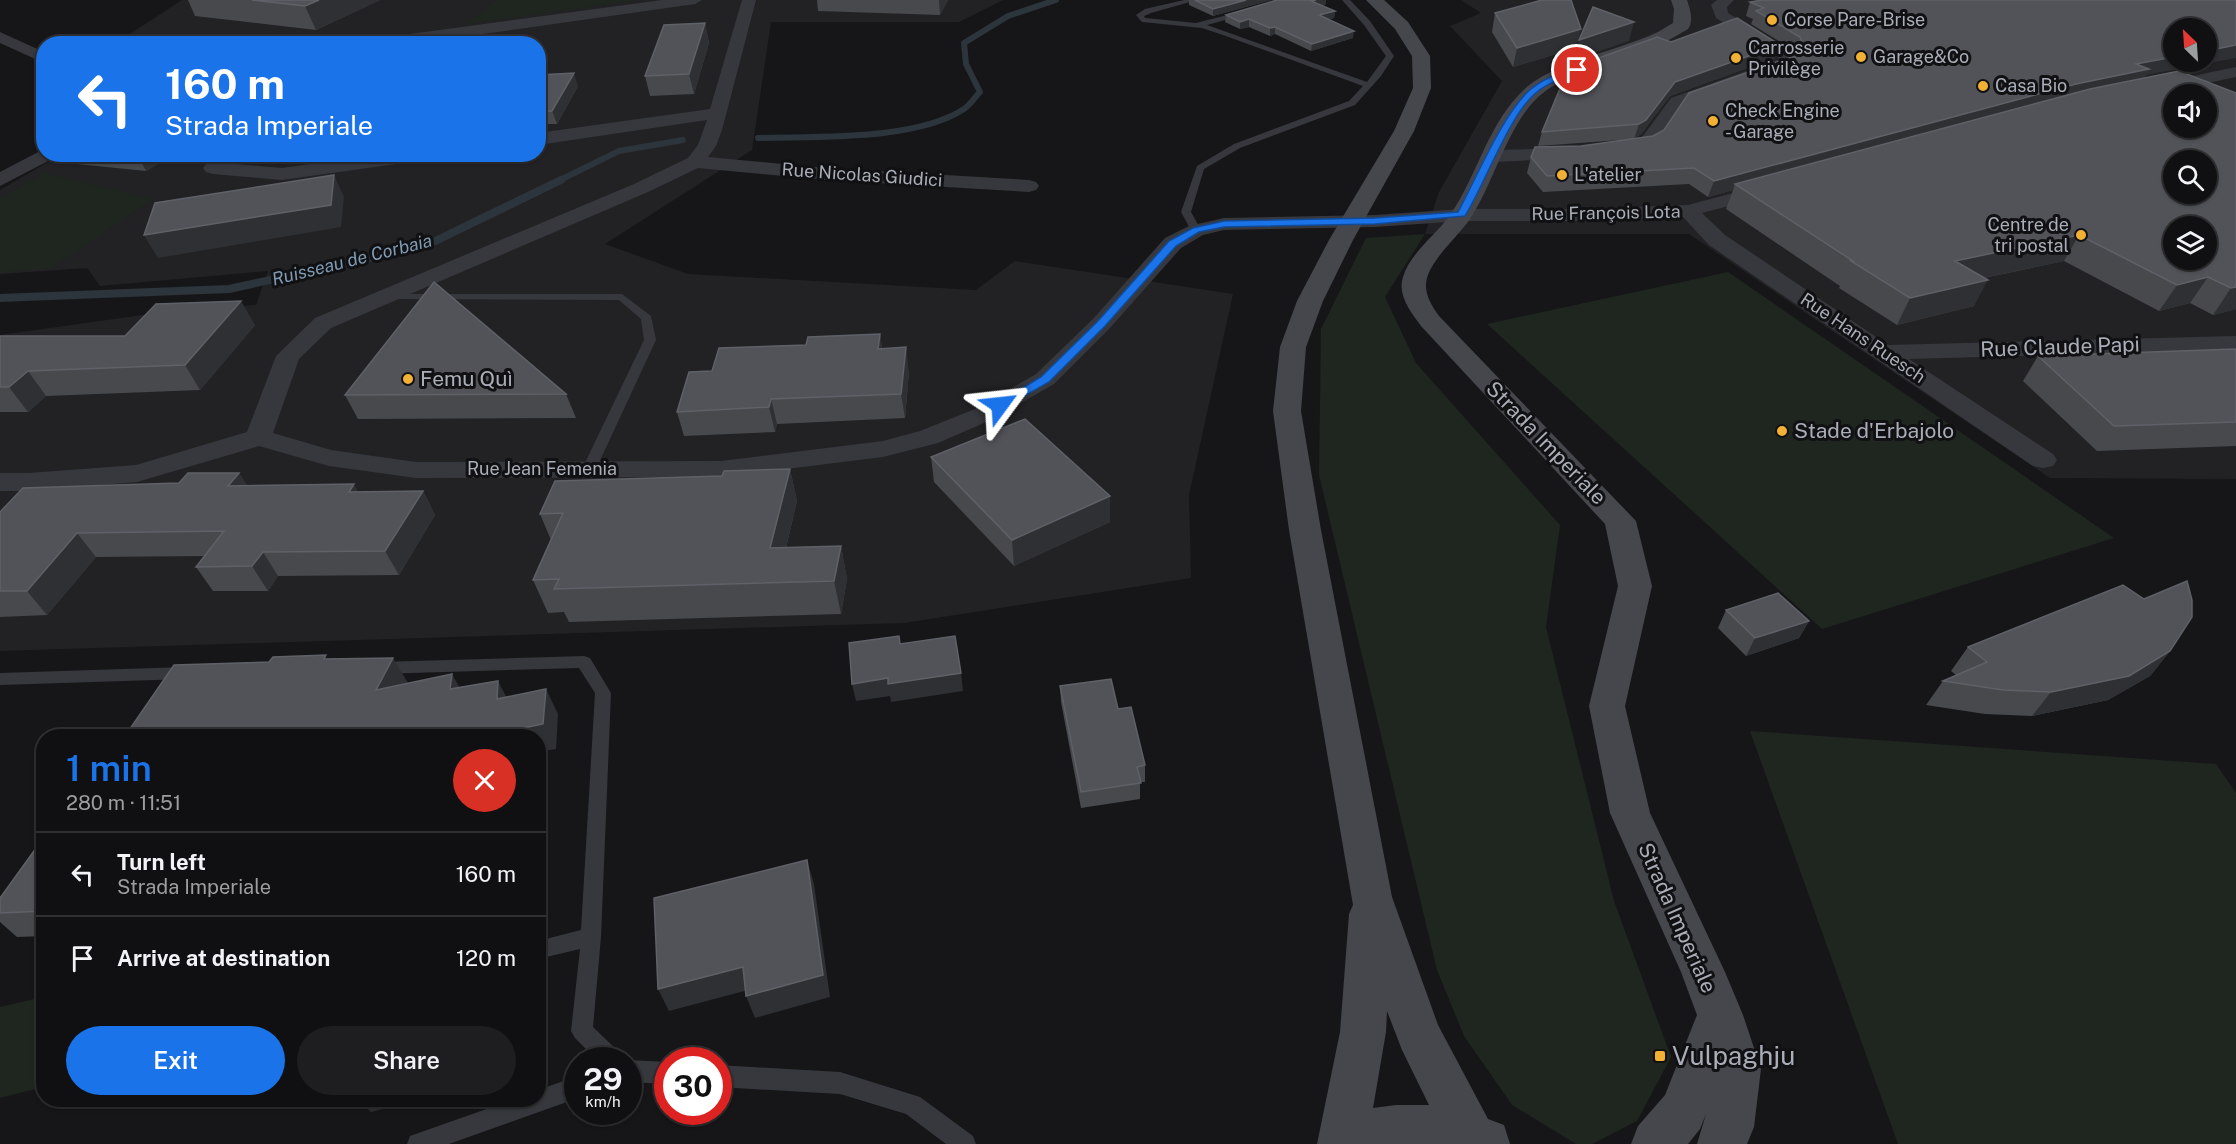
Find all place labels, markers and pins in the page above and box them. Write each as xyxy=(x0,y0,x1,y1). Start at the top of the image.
place label: Corse Pare-Brise xyxy=(1784,9,1925,30)
marker: Corse Pare-Brise xyxy=(1765,13,1779,27)
place label: Carrosserie Privilège xyxy=(1748,37,1844,79)
pin xyxy=(1551,44,1602,95)
place label: Garage&Co xyxy=(1873,46,1969,67)
marker: Garage&Co xyxy=(1854,50,1868,64)
marker: Carrosserie Privilège xyxy=(1729,51,1743,65)
place label: Casa Bio xyxy=(1995,75,2067,96)
marker: Casa Bio xyxy=(1976,79,1990,93)
place label: Check Engine - Garage xyxy=(1725,100,1840,142)
marker: Check Engine - Garage xyxy=(1706,114,1720,128)
place label: L'atelier xyxy=(1574,164,1641,185)
marker: L'atelier xyxy=(1555,168,1569,182)
place label: Centre de tri postal xyxy=(1987,214,2069,256)
marker: Centre de tri postal xyxy=(2074,228,2088,242)
place label: Femu Quì xyxy=(420,366,513,391)
marker: Femu Quì xyxy=(401,372,415,386)
place label: Stade d'Erbajolo xyxy=(1794,418,1954,443)
marker: Stade d'Erbajolo xyxy=(1775,424,1789,438)
place label: Vulpaghju xyxy=(1672,1040,1795,1071)
marker: Vulpaghju xyxy=(1653,1049,1667,1063)

